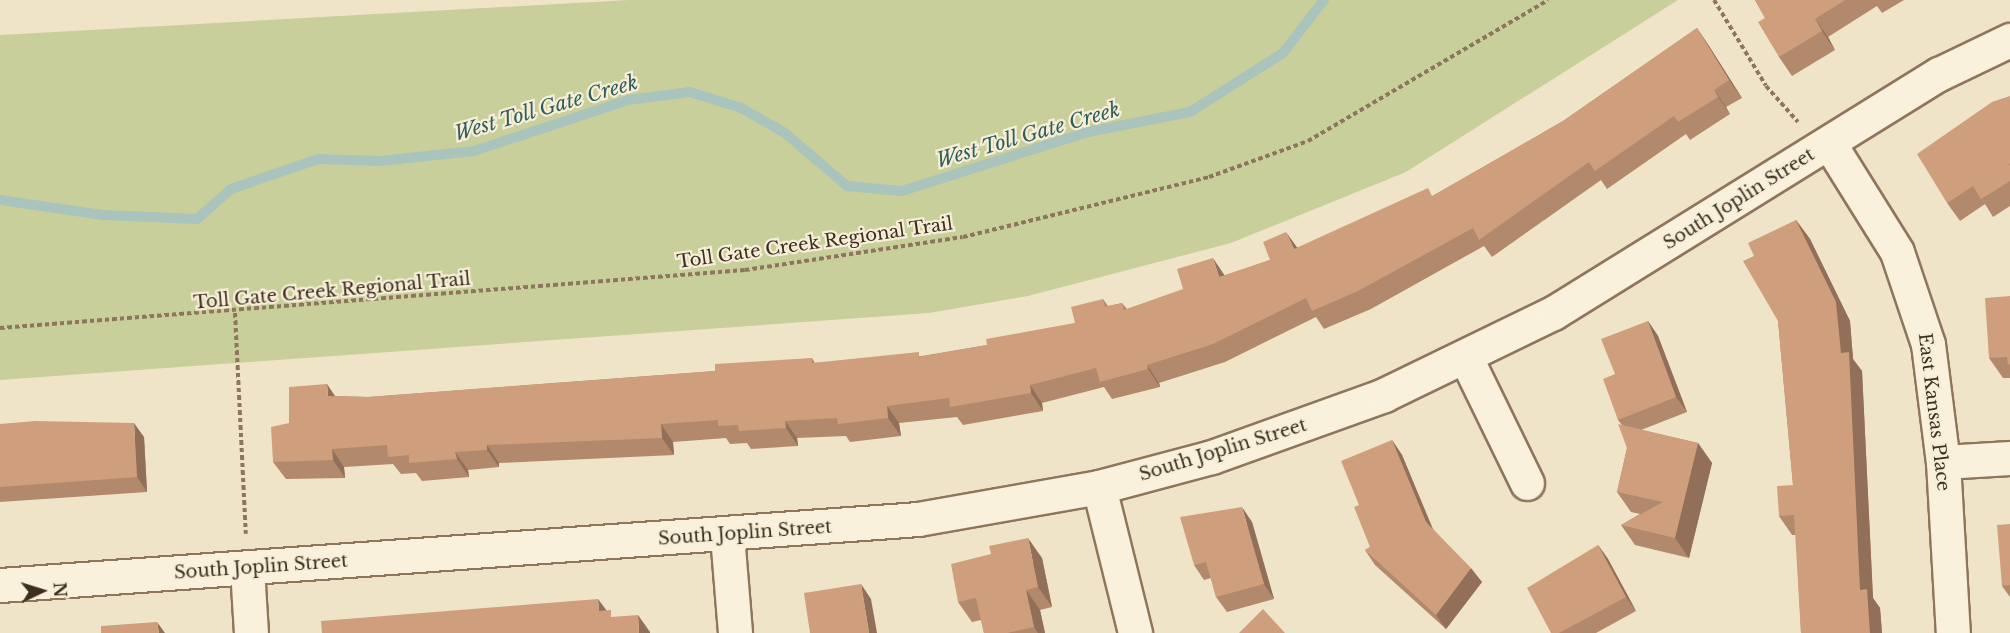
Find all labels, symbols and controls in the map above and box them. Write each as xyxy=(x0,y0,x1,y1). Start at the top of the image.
water label: West Toll Gate Creek xyxy=(451,70,641,146)
water label: West Toll Gate Creek xyxy=(933,97,1123,173)
street label: South Joplin Street xyxy=(1659,144,1819,254)
street label: Toll Gate Creek Regional Trail xyxy=(675,213,955,273)
street label: Toll Gate Creek Regional Trail xyxy=(192,268,472,314)
street label: East Kansas Place xyxy=(1914,332,1954,492)
street label: South Joplin Street xyxy=(1137,414,1309,486)
street label: South Joplin Street xyxy=(657,516,833,550)
street label: South Joplin Street xyxy=(173,550,349,584)
north arrow xyxy=(12,561,72,621)
text: N xyxy=(49,582,70,598)

